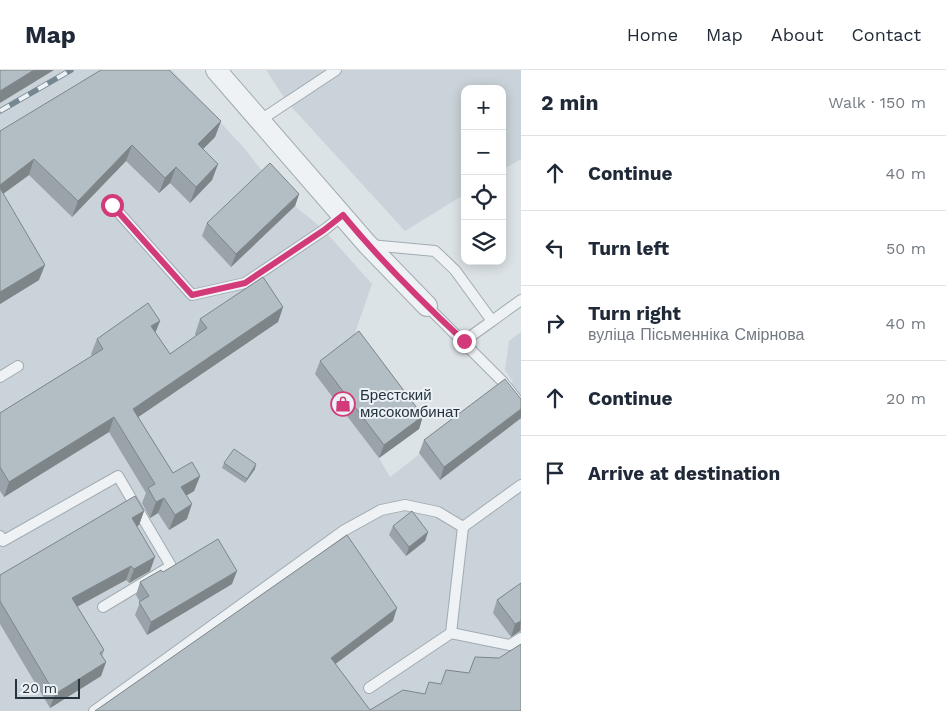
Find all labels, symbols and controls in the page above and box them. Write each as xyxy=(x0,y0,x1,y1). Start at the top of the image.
text: Map xyxy=(25,21,76,49)
text: Home xyxy=(627,24,678,45)
text: Map xyxy=(706,24,743,45)
text: About xyxy=(771,24,823,45)
text: Contact xyxy=(851,24,921,45)
map controls xyxy=(461,85,506,265)
button: + xyxy=(461,85,506,130)
text: 2 min xyxy=(541,90,598,115)
text: Walk · 150 m xyxy=(828,93,926,112)
button: − xyxy=(461,130,506,175)
icon: ahead xyxy=(541,159,569,187)
text: Continue xyxy=(588,162,672,185)
text: 40 m xyxy=(886,164,926,183)
button: locate xyxy=(461,175,506,220)
route start xyxy=(101,194,124,217)
button: layers xyxy=(461,220,506,265)
icon: left xyxy=(541,234,569,262)
text: Turn left xyxy=(588,237,669,260)
text: 50 m xyxy=(886,239,926,258)
text: Turn right xyxy=(588,302,681,325)
icon: right xyxy=(541,309,569,337)
text: 40 m xyxy=(886,314,926,333)
text: вуліца Пісьменніка Смірнова xyxy=(588,325,804,344)
route end xyxy=(453,330,476,353)
icon: ahead xyxy=(541,384,569,412)
place label: Брестский мясокомбинат xyxy=(360,386,460,421)
text: Continue xyxy=(588,387,672,410)
text: 20 m xyxy=(886,389,926,408)
shop icon: Брестский мясокомбинат xyxy=(330,391,356,417)
icon: arrive xyxy=(541,459,569,487)
text: Arrive at destination xyxy=(588,462,780,485)
scale bar xyxy=(15,676,80,699)
text: 20 m xyxy=(22,680,57,696)

